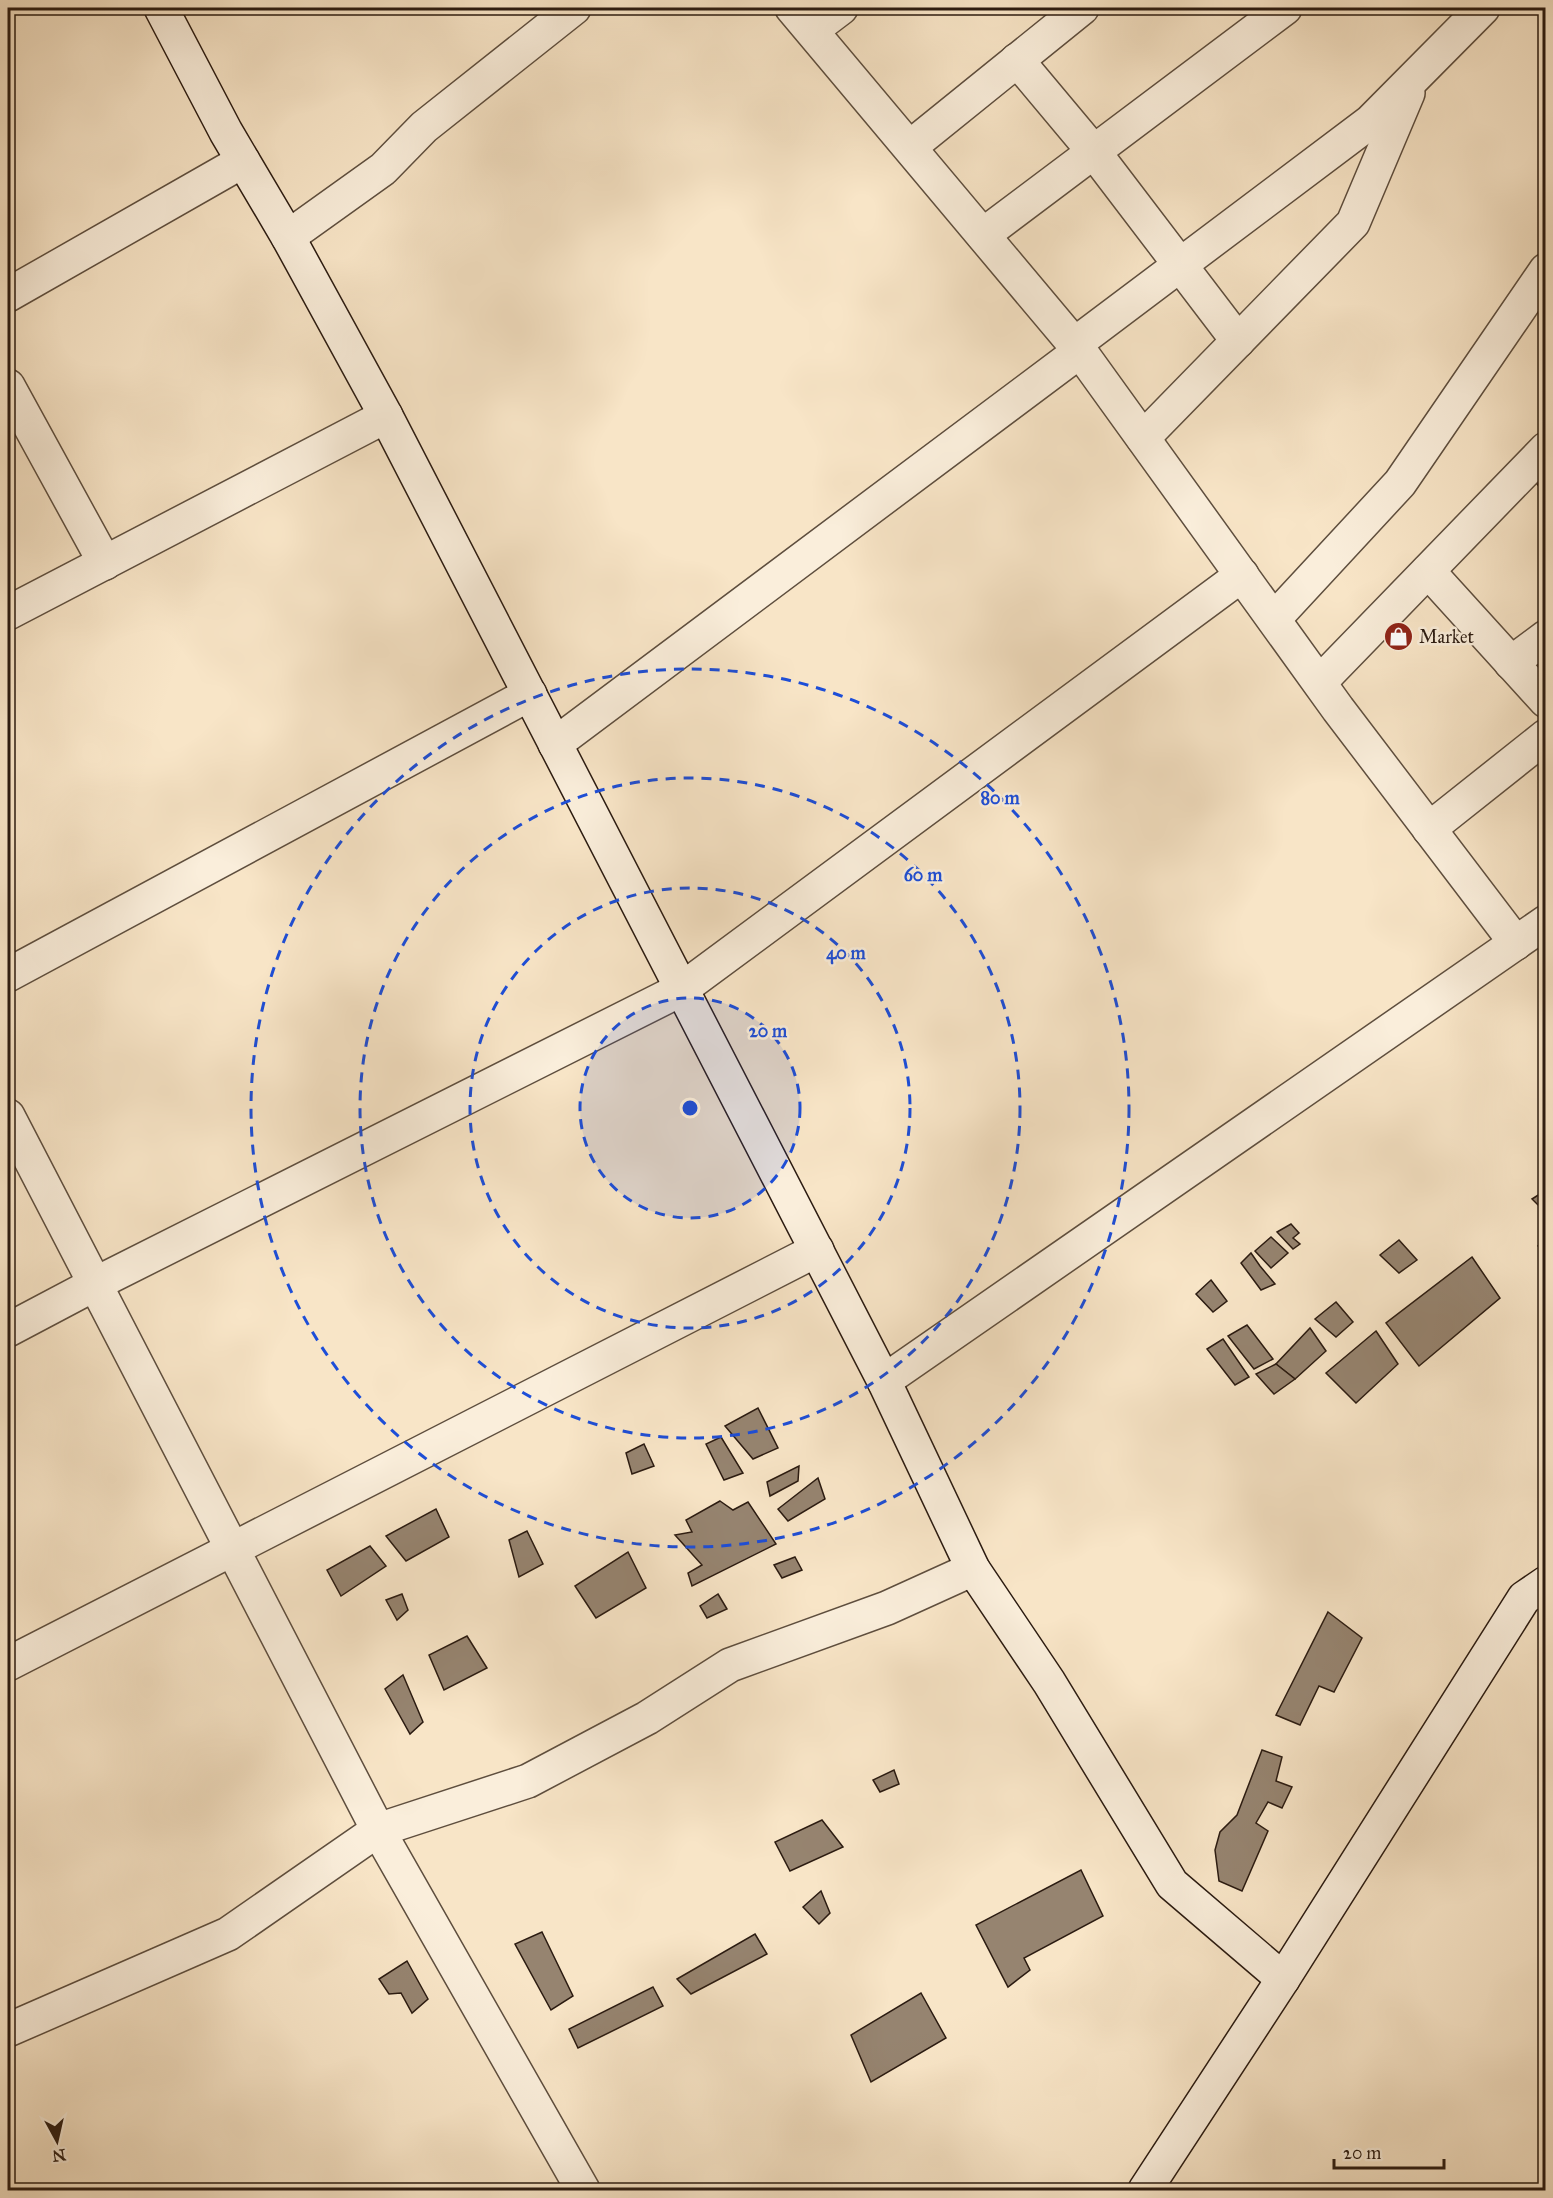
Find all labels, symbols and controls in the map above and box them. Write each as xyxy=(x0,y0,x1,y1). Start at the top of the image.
shop icon: Market xyxy=(1382,621,1414,653)
place label: Market xyxy=(1419,626,1474,648)
text: 80 m xyxy=(980,787,1020,809)
text: 60 m xyxy=(904,864,943,886)
text: 40 m xyxy=(826,942,867,965)
text: 20 m xyxy=(749,1020,788,1042)
centre of rings xyxy=(680,1098,700,1118)
north arrow xyxy=(27,2111,87,2171)
scale bar xyxy=(1334,2132,1444,2170)
text: 20 m xyxy=(1343,2142,1381,2164)
text: N xyxy=(51,2145,67,2166)

